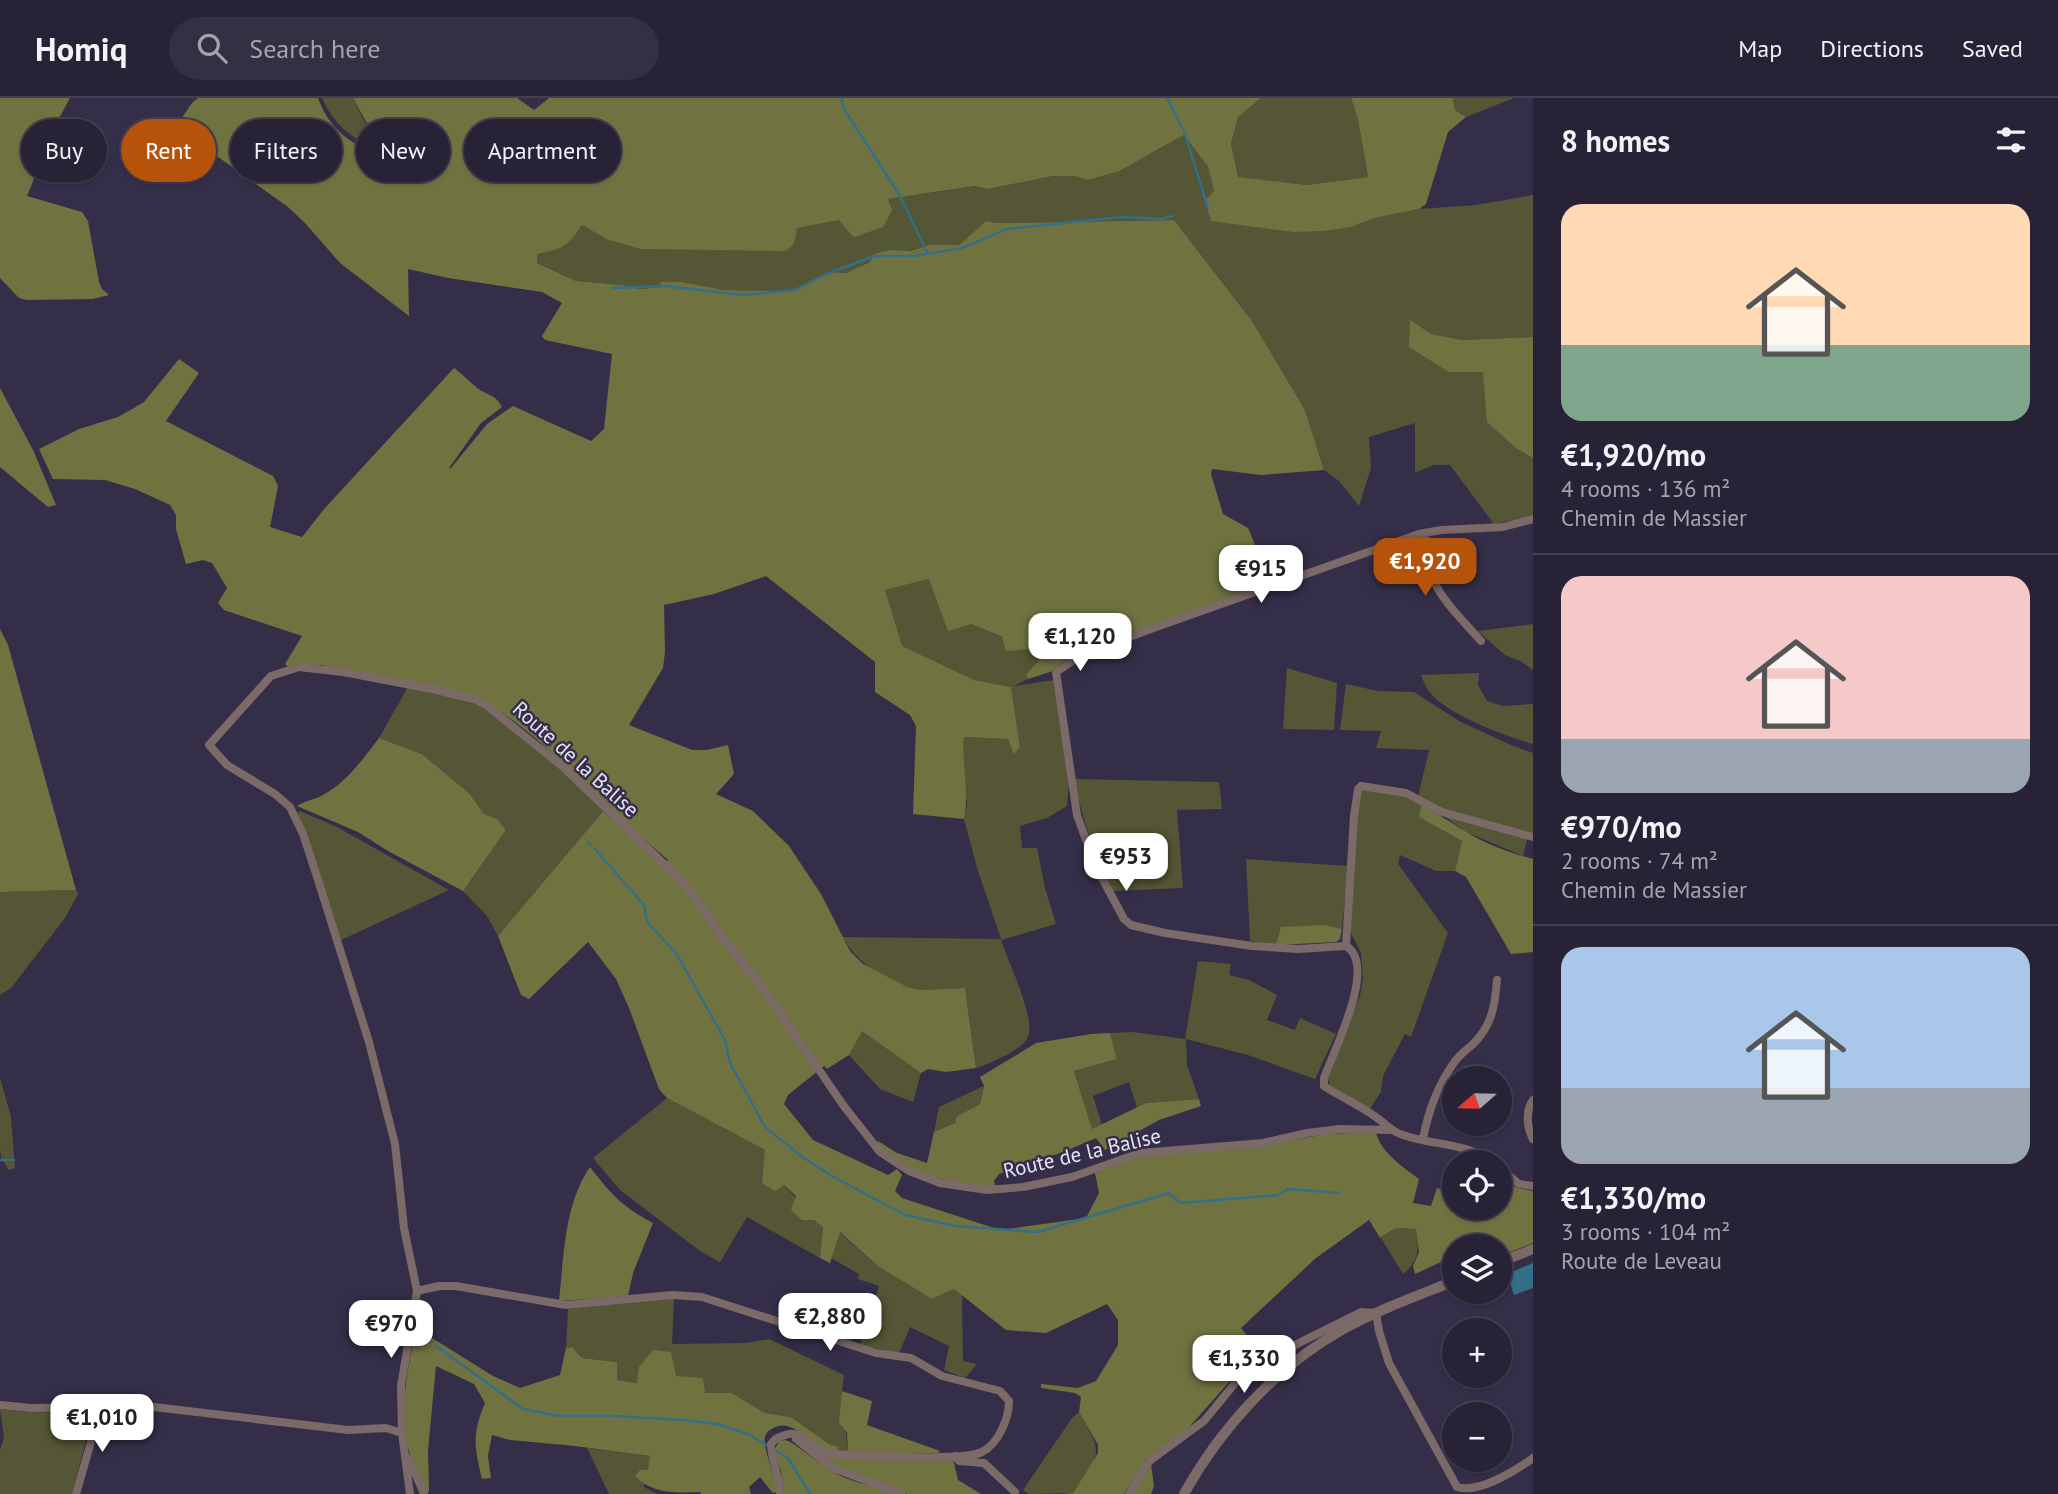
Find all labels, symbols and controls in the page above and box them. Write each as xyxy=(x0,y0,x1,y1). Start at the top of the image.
search box xyxy=(169,17,659,80)
text: Homiq xyxy=(35,27,127,70)
icon: search xyxy=(193,29,231,67)
text: Search here xyxy=(249,32,380,65)
text: Map xyxy=(1738,33,1782,64)
text: Directions xyxy=(1820,33,1924,64)
text: Saved xyxy=(1962,33,2023,64)
chip: Buy xyxy=(21,119,107,182)
chip: Rent xyxy=(121,119,216,182)
chip: Filters xyxy=(230,119,342,182)
chip: New xyxy=(356,119,450,182)
chip: Apartment xyxy=(464,119,621,182)
text: 8 homes xyxy=(1561,121,1670,160)
icon: filters xyxy=(1992,121,2030,159)
icon: home xyxy=(1733,249,1859,375)
text: €1,920/mo xyxy=(1561,435,1706,474)
text: 4 rooms · 136 m² xyxy=(1561,474,1730,503)
text: Chemin de Massier xyxy=(1561,503,1747,532)
pin: €1,920 xyxy=(1368,538,1482,598)
pin: €915 xyxy=(1220,546,1302,605)
text: €1,920 xyxy=(1389,546,1461,575)
text: €915 xyxy=(1235,553,1287,582)
pin: €1,120 xyxy=(1023,614,1137,673)
text: €1,120 xyxy=(1044,621,1116,650)
icon: home xyxy=(1733,621,1859,747)
street label: Route de la Balise xyxy=(507,695,645,823)
text: €970/mo xyxy=(1561,807,1682,846)
pin: €953 xyxy=(1085,834,1167,893)
text: €953 xyxy=(1100,841,1152,870)
text: 2 rooms · 74 m² xyxy=(1561,846,1718,875)
text: Chemin de Massier xyxy=(1561,875,1747,904)
icon: home xyxy=(1733,992,1859,1118)
north arrow xyxy=(1442,1066,1512,1136)
map controls xyxy=(1442,1066,1512,1472)
street label: Route de la Balise xyxy=(1001,1122,1163,1184)
button: locate xyxy=(1442,1150,1512,1220)
text: €1,330/mo xyxy=(1561,1178,1706,1217)
text: 3 rooms · 104 m² xyxy=(1561,1217,1730,1246)
button: layers xyxy=(1442,1234,1512,1304)
text: Route de Leveau xyxy=(1561,1246,1722,1275)
pin: €2,880 xyxy=(773,1294,887,1353)
pin: €970 xyxy=(350,1300,432,1360)
text: €2,880 xyxy=(794,1301,866,1330)
text: €970 xyxy=(365,1308,417,1337)
button: + xyxy=(1442,1318,1512,1388)
pin: €1,330 xyxy=(1187,1336,1301,1395)
text: €1,330 xyxy=(1208,1343,1280,1372)
pin: €1,010 xyxy=(45,1394,159,1454)
text: €1,010 xyxy=(66,1402,138,1431)
button: − xyxy=(1442,1402,1512,1472)

